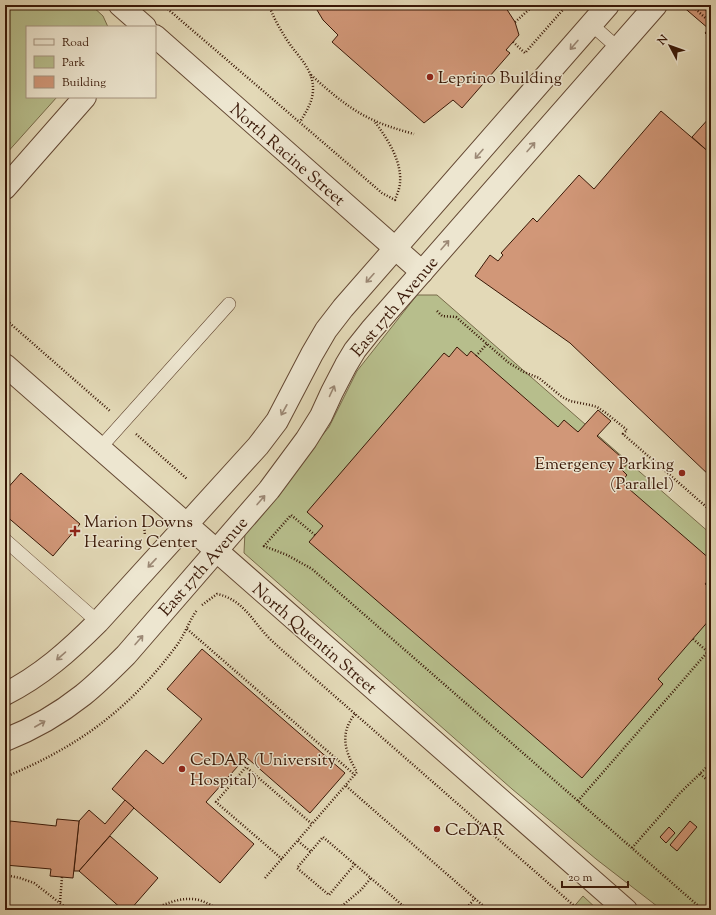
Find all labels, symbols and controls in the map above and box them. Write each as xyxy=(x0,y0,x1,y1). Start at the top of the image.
legend xyxy=(26,26,156,98)
north arrow xyxy=(650,26,690,66)
text: N xyxy=(654,31,672,49)
text: Road xyxy=(62,34,89,52)
one-way arrow xyxy=(570,40,579,50)
text: Park xyxy=(62,54,85,72)
place label: Leprino Building xyxy=(438,67,562,91)
marker: Leprino Building xyxy=(425,72,435,82)
text: Building xyxy=(62,74,106,92)
street label: North Racine Street xyxy=(224,99,350,213)
one-way arrow xyxy=(526,142,536,152)
one-way arrow xyxy=(475,148,484,158)
one-way arrow xyxy=(441,239,450,250)
street label: East 17th Avenue xyxy=(346,252,445,363)
one-way arrow xyxy=(365,273,374,283)
one-way arrow xyxy=(329,386,336,398)
one-way arrow xyxy=(279,403,287,415)
place label: Emergency Parking (Parallel) xyxy=(535,453,674,497)
marker: Emergency Parking (Parallel) xyxy=(677,468,687,478)
one-way arrow xyxy=(257,494,266,505)
place label: Marion Downs Hearing Center xyxy=(84,511,198,555)
street label: East 17th Avenue xyxy=(155,512,255,622)
marker: Marion Downs Hearing Center xyxy=(69,525,81,537)
one-way arrow xyxy=(147,558,157,568)
street label: North Quentin Street xyxy=(246,578,381,701)
one-way arrow xyxy=(134,635,144,645)
one-way arrow xyxy=(56,651,66,661)
one-way arrow xyxy=(34,719,46,727)
place label: CeDAR (University Hospital) xyxy=(190,749,337,793)
marker: CeDAR (University Hospital) xyxy=(177,764,187,774)
place label: CeDAR xyxy=(445,819,506,843)
marker: CeDAR xyxy=(432,824,442,834)
scale bar xyxy=(562,863,628,889)
text: 20 m xyxy=(568,869,593,887)

